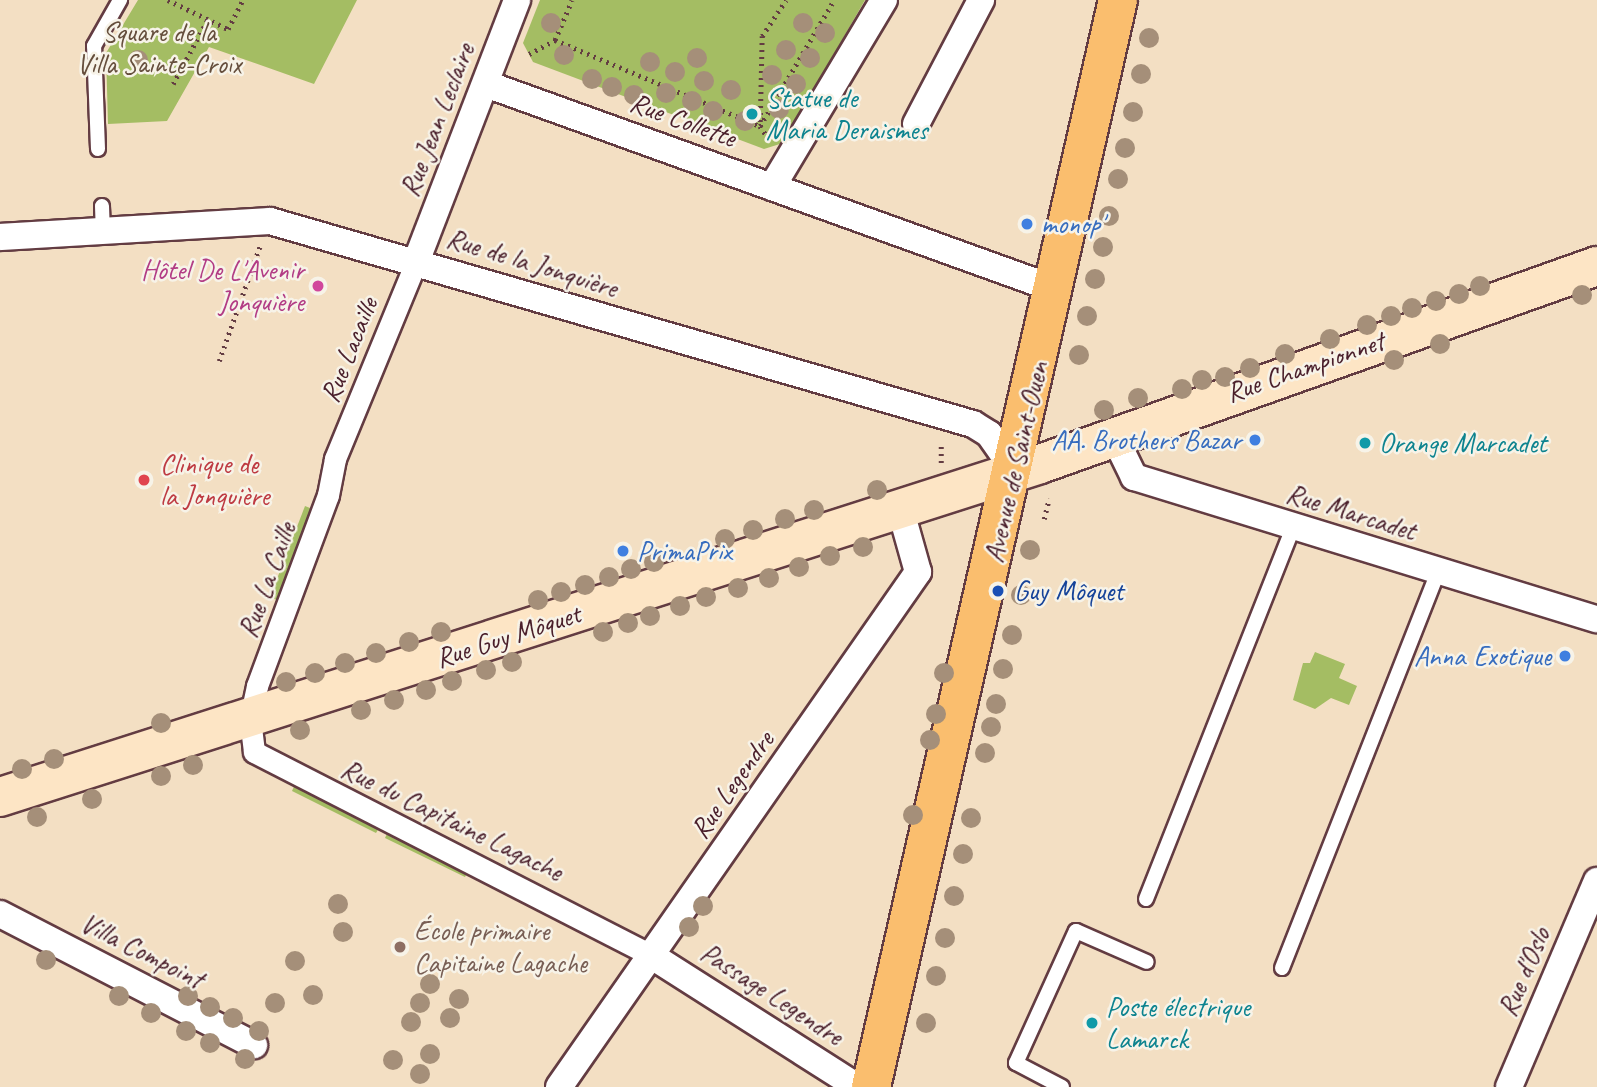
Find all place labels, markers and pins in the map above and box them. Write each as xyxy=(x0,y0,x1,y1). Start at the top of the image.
place label: Statue de Maria Deraismes xyxy=(766,81,928,147)
marker: Statue de Maria Deraismes xyxy=(744,106,760,122)
place label: monop' xyxy=(1041,207,1103,241)
marker: monop' xyxy=(1019,216,1035,232)
place label: Hôtel De L'Avenir Jonquière xyxy=(141,253,304,319)
marker: Hôtel De L'Avenir Jonquière xyxy=(310,278,326,294)
place label: AA. Brothers Bazar xyxy=(1052,423,1241,457)
place label: Orange Marcadet xyxy=(1379,426,1546,460)
marker: AA. Brothers Bazar xyxy=(1247,432,1263,448)
marker: Orange Marcadet xyxy=(1357,435,1373,451)
place label: Clinique de la Jonquière xyxy=(160,447,269,513)
marker: Clinique de la Jonquière xyxy=(134,470,154,490)
place label: PrimaPrix xyxy=(637,534,732,568)
marker: PrimaPrix xyxy=(615,543,631,559)
place label: Guy Môquet xyxy=(1014,574,1123,608)
marker: Guy Môquet xyxy=(988,581,1008,601)
place label: Anna Exotique xyxy=(1414,639,1551,673)
marker: Anna Exotique xyxy=(1557,648,1573,664)
place label: École primaire Capitaine Lagache xyxy=(414,914,587,980)
marker: École primaire Capitaine Lagache xyxy=(392,939,408,955)
place label: Poste électrique Lamarck xyxy=(1106,990,1250,1056)
marker: Poste électrique Lamarck xyxy=(1084,1015,1100,1031)

